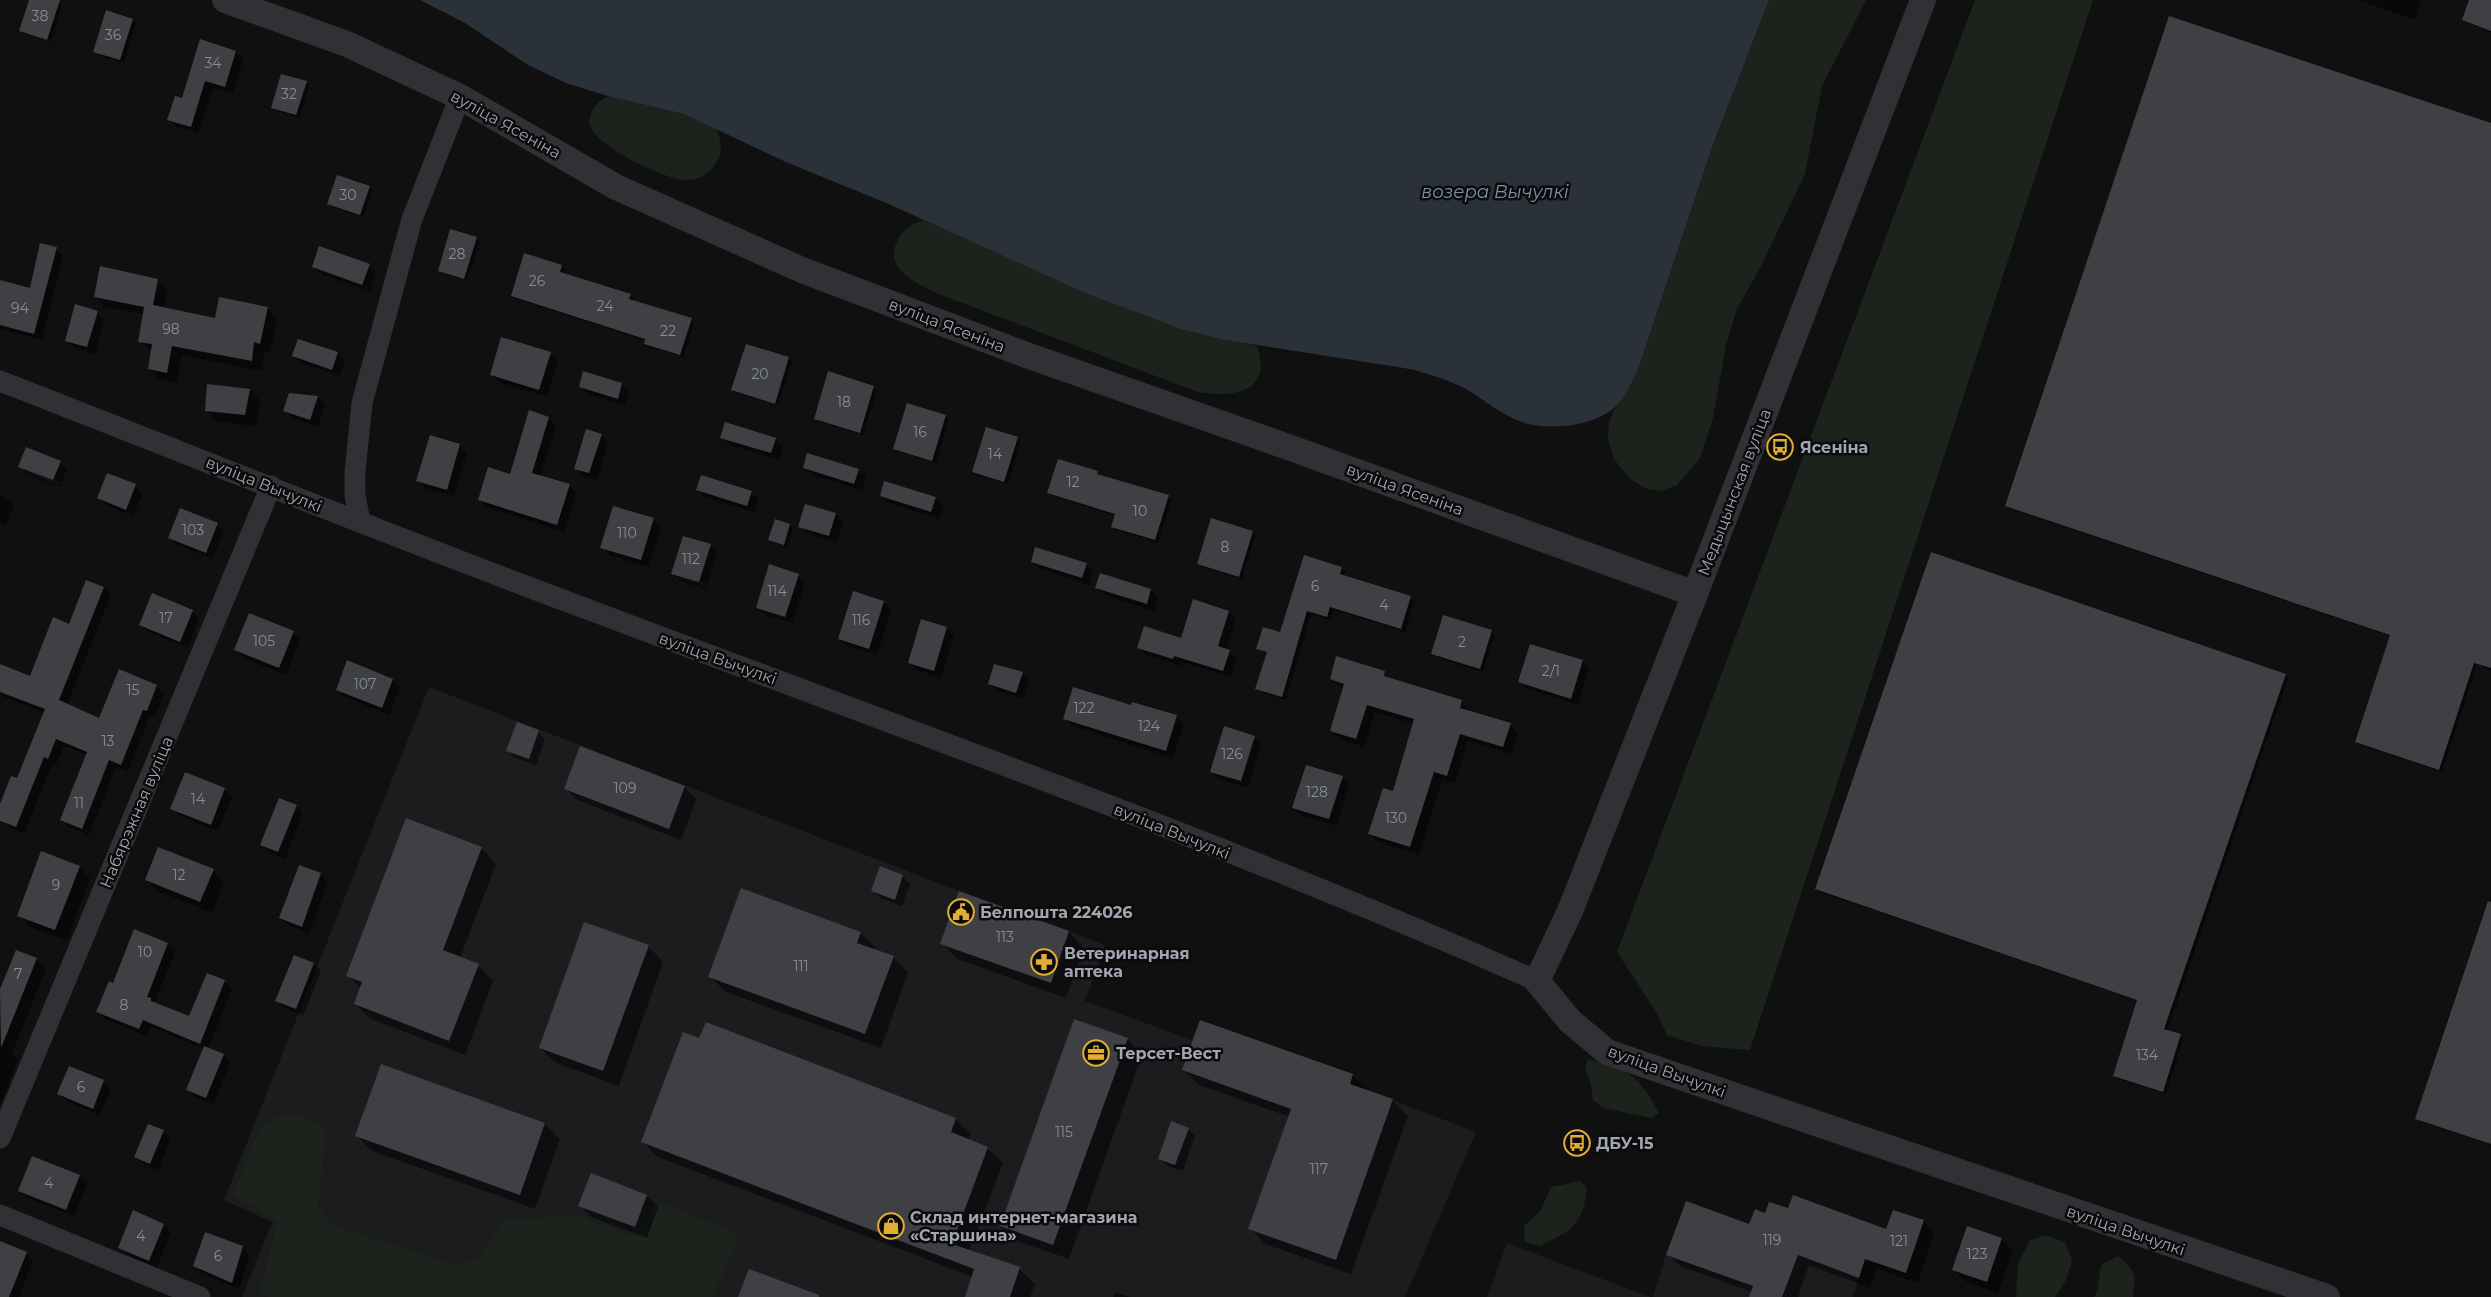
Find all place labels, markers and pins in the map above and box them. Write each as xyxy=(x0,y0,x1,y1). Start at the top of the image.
bus stop icon: Ясеніна xyxy=(1765,432,1795,462)
place label: Ясеніна xyxy=(1800,438,1868,457)
public building icon: Белпошта 224026 xyxy=(946,897,976,927)
place label: Белпошта 224026 xyxy=(980,903,1133,922)
place label: Ветеринарная аптека xyxy=(1064,944,1190,981)
pharmacy icon: Ветеринарная аптека xyxy=(1029,947,1059,977)
office icon: Терсет-Вест xyxy=(1081,1038,1111,1068)
place label: Терсет-Вест xyxy=(1116,1044,1221,1063)
bus stop icon: ДБУ-15 xyxy=(1562,1128,1592,1158)
place label: ДБУ-15 xyxy=(1596,1134,1654,1153)
place label: Склад интернет-магазина «Старшина» xyxy=(910,1208,1137,1245)
shop icon: Склад интернет-магазина «Старшина» xyxy=(876,1211,906,1241)

